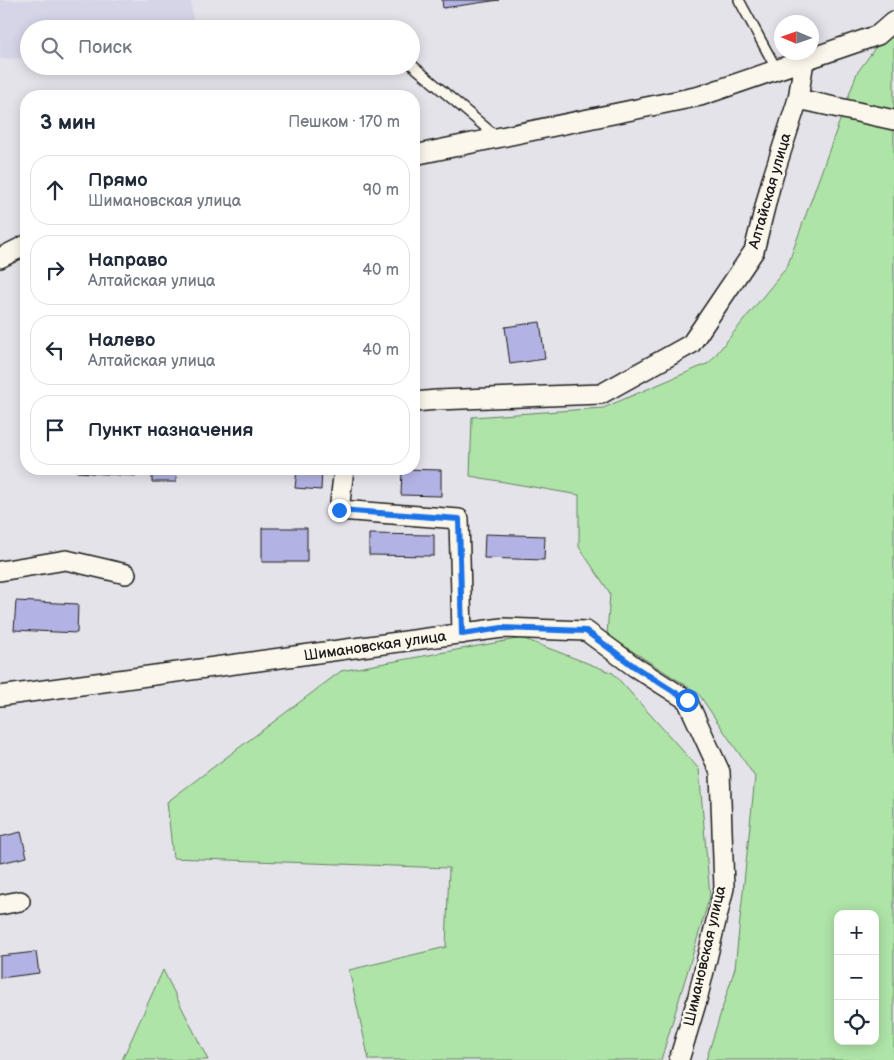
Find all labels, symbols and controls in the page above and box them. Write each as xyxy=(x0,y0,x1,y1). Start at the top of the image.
north arrow xyxy=(774,15,819,60)
search box xyxy=(20,20,420,75)
icon: search xyxy=(38,34,66,62)
text: Поиск xyxy=(78,36,132,59)
text: 3 мин xyxy=(40,110,96,135)
text: Пешком · 170 m xyxy=(288,113,400,132)
street label: Алтайская улица xyxy=(744,131,796,252)
text: Прямо xyxy=(88,169,148,192)
icon: ahead xyxy=(41,176,69,204)
text: 90 m xyxy=(363,181,399,200)
text: Шимановская улица xyxy=(88,192,241,211)
text: Направо xyxy=(88,249,168,272)
icon: right xyxy=(41,256,69,284)
text: 40 m xyxy=(362,261,399,280)
text: Алтайская улица xyxy=(88,272,216,291)
text: Налево xyxy=(88,329,155,352)
icon: left xyxy=(41,336,69,364)
text: 40 m xyxy=(362,341,399,360)
text: Алтайская улица xyxy=(88,352,216,371)
icon: arrive xyxy=(41,416,69,444)
text: Пункт назначения xyxy=(88,419,253,442)
route end xyxy=(328,499,351,522)
street label: Шимановская улица xyxy=(303,627,448,665)
route start xyxy=(676,689,699,712)
street label: Шимановская улица xyxy=(680,884,730,1028)
map controls xyxy=(834,910,879,1045)
button: + xyxy=(834,910,879,955)
button: − xyxy=(834,955,879,1000)
button: locate xyxy=(834,1000,879,1045)

